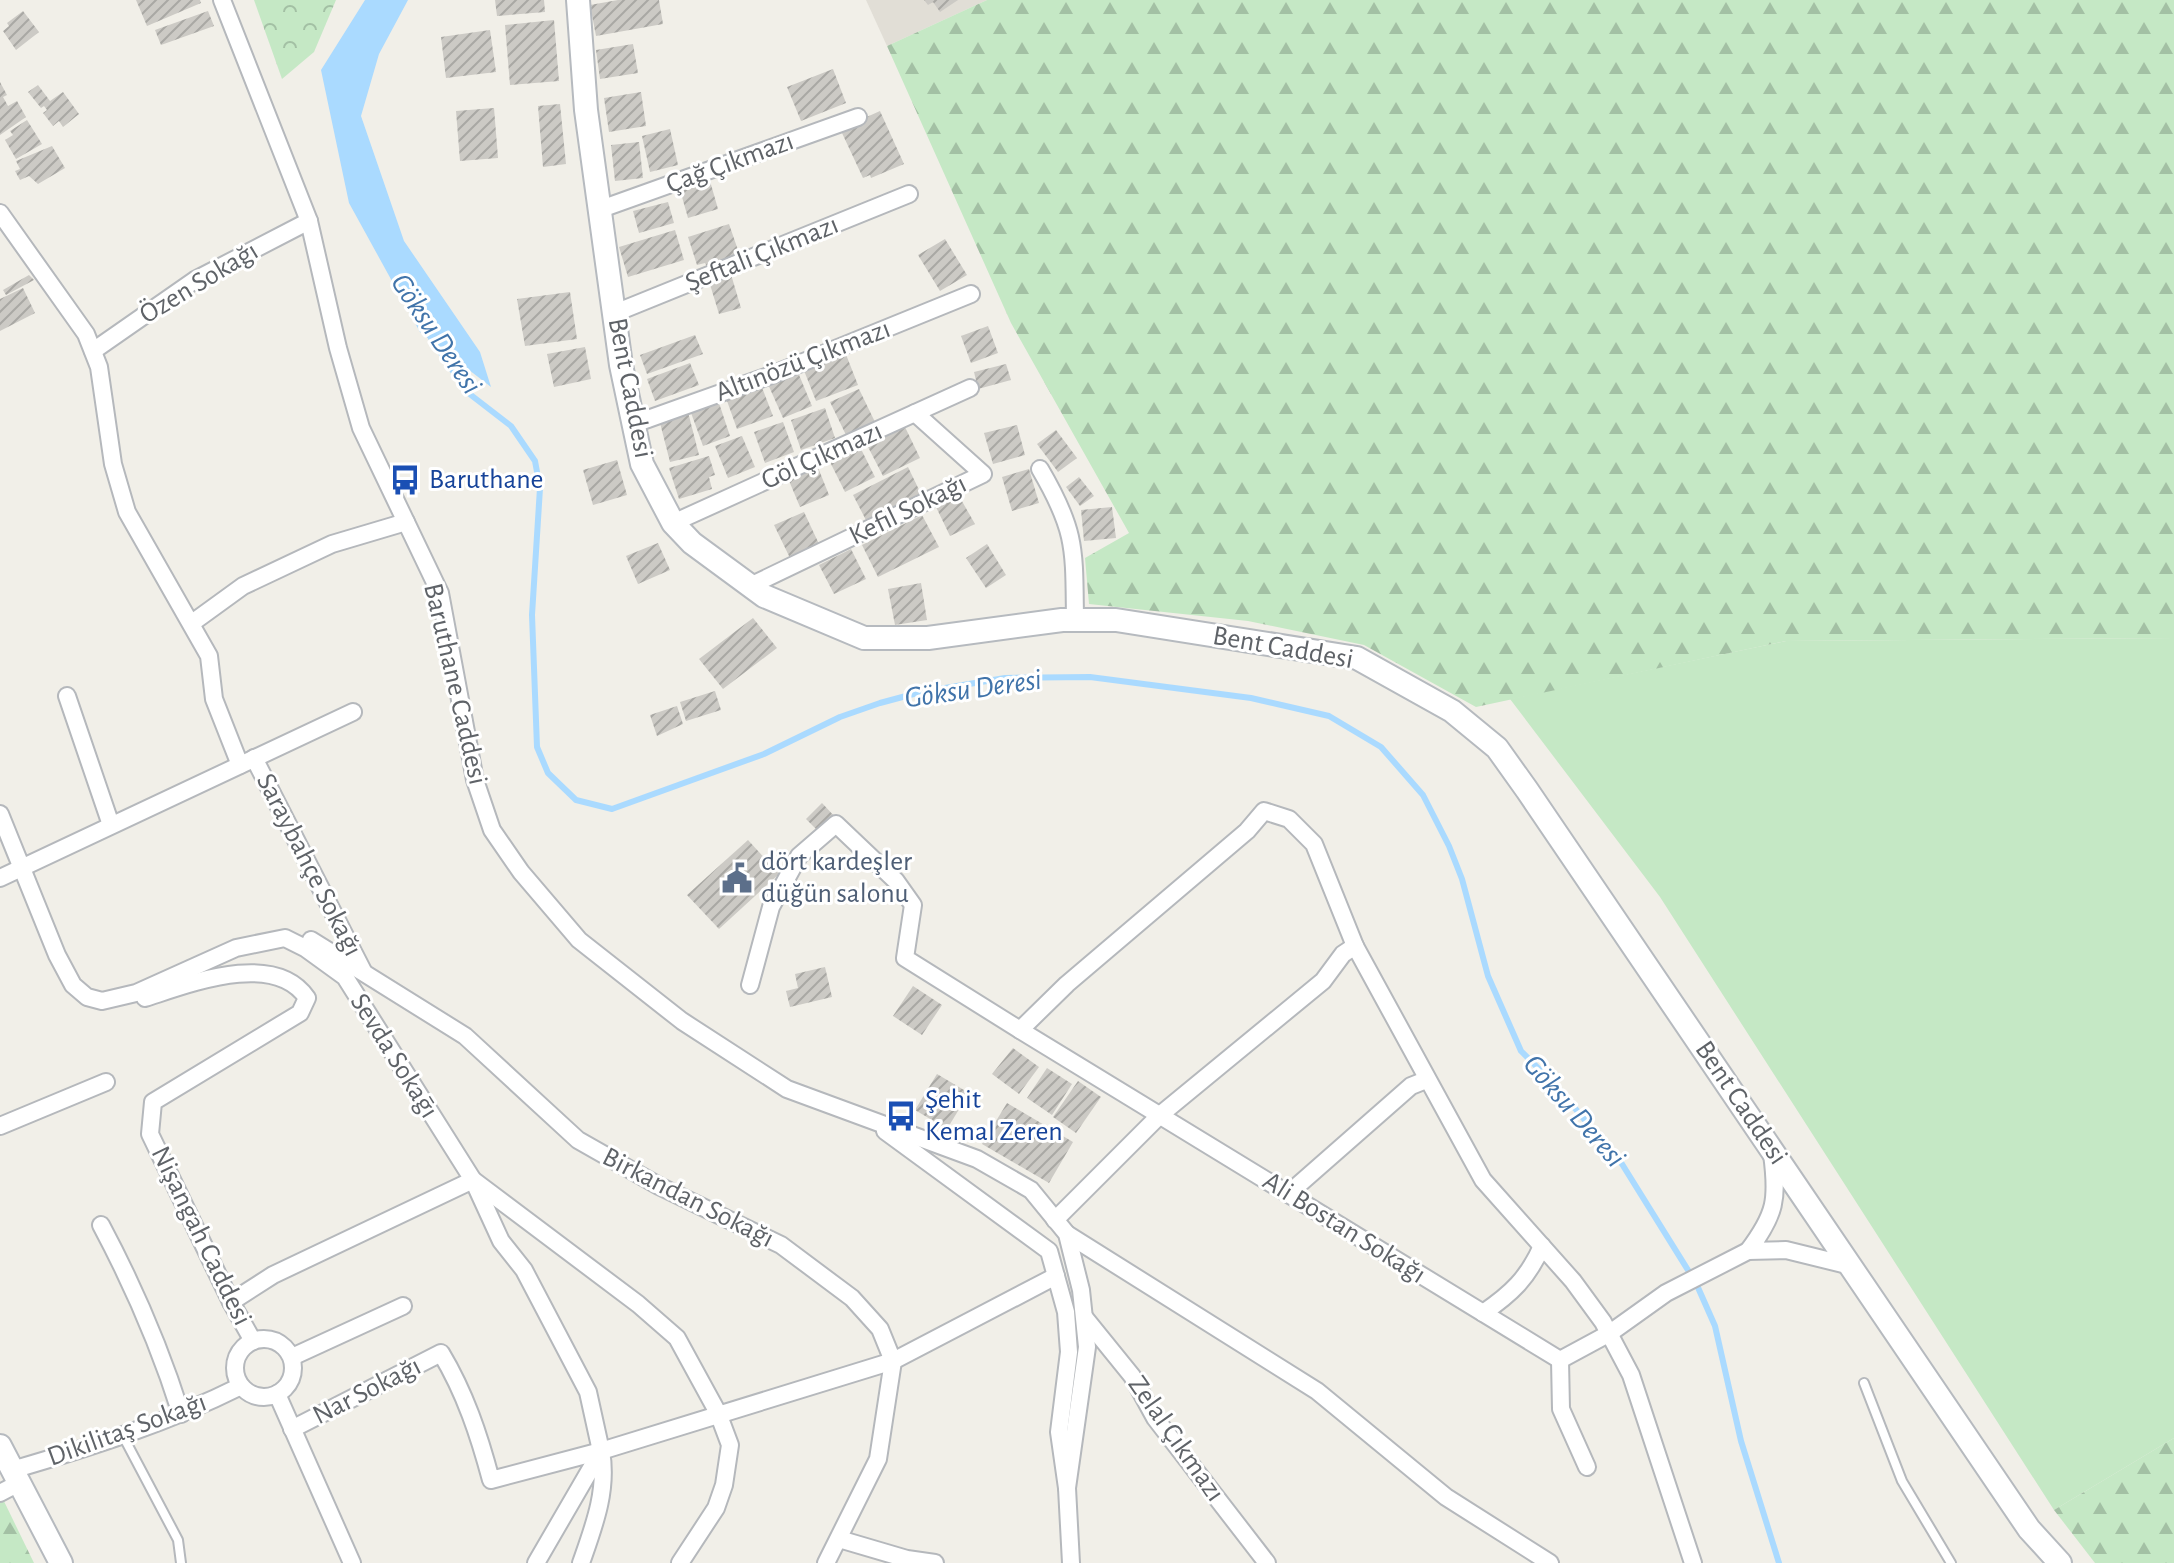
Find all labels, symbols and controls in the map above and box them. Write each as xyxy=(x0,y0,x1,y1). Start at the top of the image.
street label: Çağ Çıkmazı xyxy=(662,127,798,199)
street label: Şeftali Çıkmazı xyxy=(682,211,842,297)
street label: Özen Sokağı xyxy=(134,235,263,329)
water label: Göksu Deresi xyxy=(385,268,487,400)
street label: Altınözü Çıkmazı xyxy=(712,315,894,407)
street label: Bent Caddesi xyxy=(603,316,657,460)
street label: Göl Çıkmazı xyxy=(757,417,887,495)
bus stop icon: Baruthane xyxy=(388,463,422,497)
place label: Baruthane xyxy=(429,466,544,494)
street label: Kefil Sokağı xyxy=(845,470,971,550)
street label: Baruthane Caddesi xyxy=(418,581,492,787)
street label: Bent Caddesi xyxy=(1211,622,1355,674)
water label: Göksu Deresi xyxy=(903,665,1043,713)
street label: Saraybahçe Sokağı xyxy=(251,769,367,961)
place label: dört kardeşler düğün salonu xyxy=(761,848,912,908)
public building icon: dört kardeşler düğün salonu xyxy=(720,861,754,895)
street label: Sevda Sokaḡı xyxy=(345,989,443,1123)
street label: Bent Caddesi xyxy=(1690,1036,1792,1170)
water label: Göksu Deresi xyxy=(1517,1049,1631,1173)
place label: Şehit Kemal Zeren xyxy=(925,1086,1063,1146)
bus stop icon: Şehit Kemal Zeren xyxy=(884,1099,918,1133)
street label: Nişangah Caddesi xyxy=(146,1142,256,1330)
street label: Birkandan Sokağı xyxy=(598,1143,778,1253)
street label: Ali Bostan Sokağı xyxy=(1258,1167,1430,1289)
street label: Nar Sokağı xyxy=(309,1352,425,1430)
street label: Zelal Çıkmazı xyxy=(1123,1371,1229,1507)
street label: Dikilitaş Sokağı xyxy=(44,1388,210,1472)

